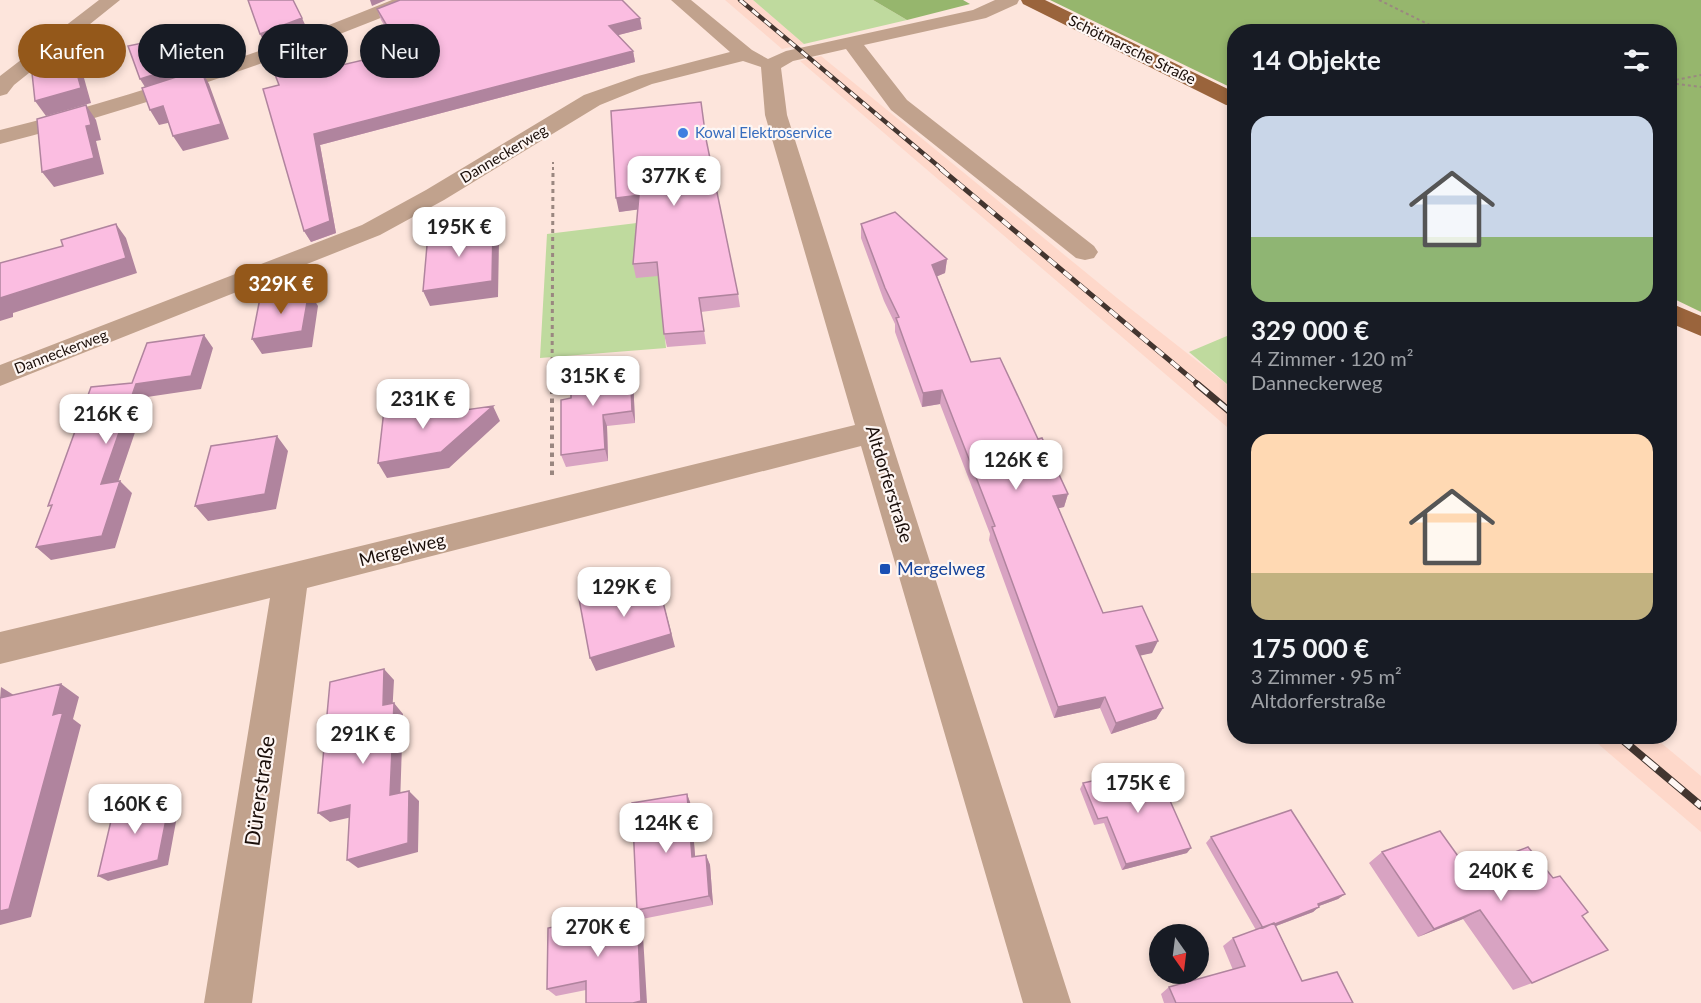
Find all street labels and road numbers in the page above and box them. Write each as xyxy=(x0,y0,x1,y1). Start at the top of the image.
street label: Schötmarsche Straße xyxy=(1066,11,1199,88)
street label: Danneckerweg xyxy=(457,120,550,186)
street label: Danneckerweg xyxy=(11,325,110,377)
street label: Altdorferstraße xyxy=(862,423,918,545)
street label: Mergelweg xyxy=(356,528,447,570)
street label: Dürerstraße xyxy=(238,734,279,848)

